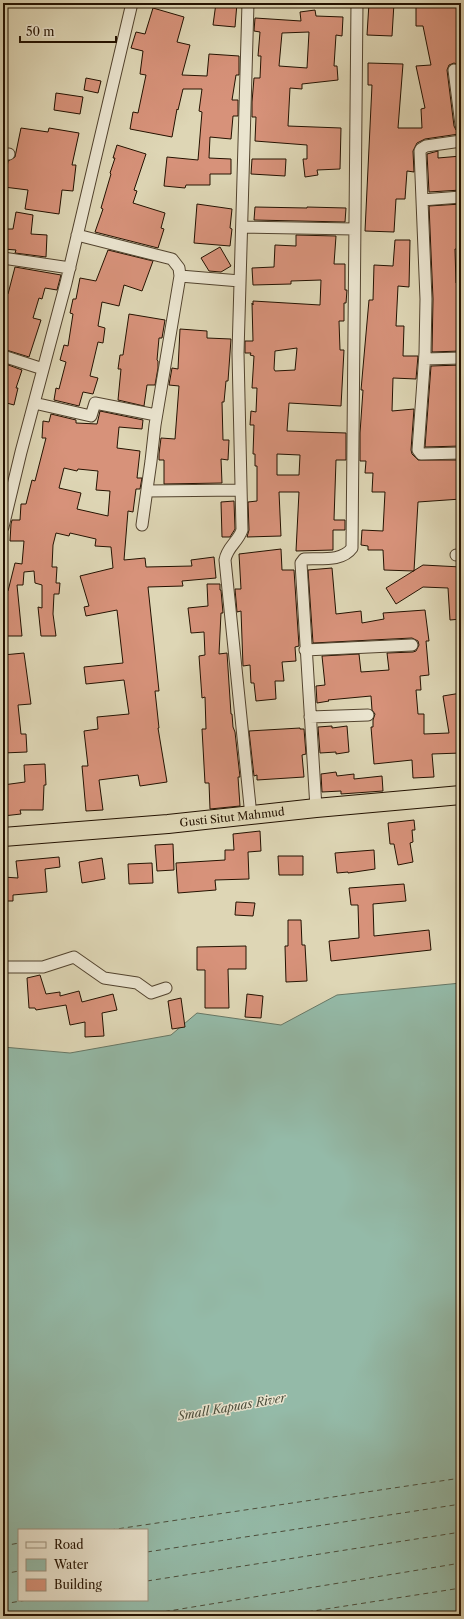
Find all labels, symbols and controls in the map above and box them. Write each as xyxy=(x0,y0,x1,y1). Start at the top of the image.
scale bar xyxy=(20,18,116,44)
text: 50 m xyxy=(26,24,55,39)
street label: Gusti Situt Mahmud xyxy=(179,804,286,830)
water label: Small Kapuas River xyxy=(176,1389,289,1424)
legend xyxy=(18,1529,148,1601)
text: Road xyxy=(54,1537,84,1552)
text: Water xyxy=(53,1557,88,1572)
text: Building xyxy=(54,1577,102,1592)

